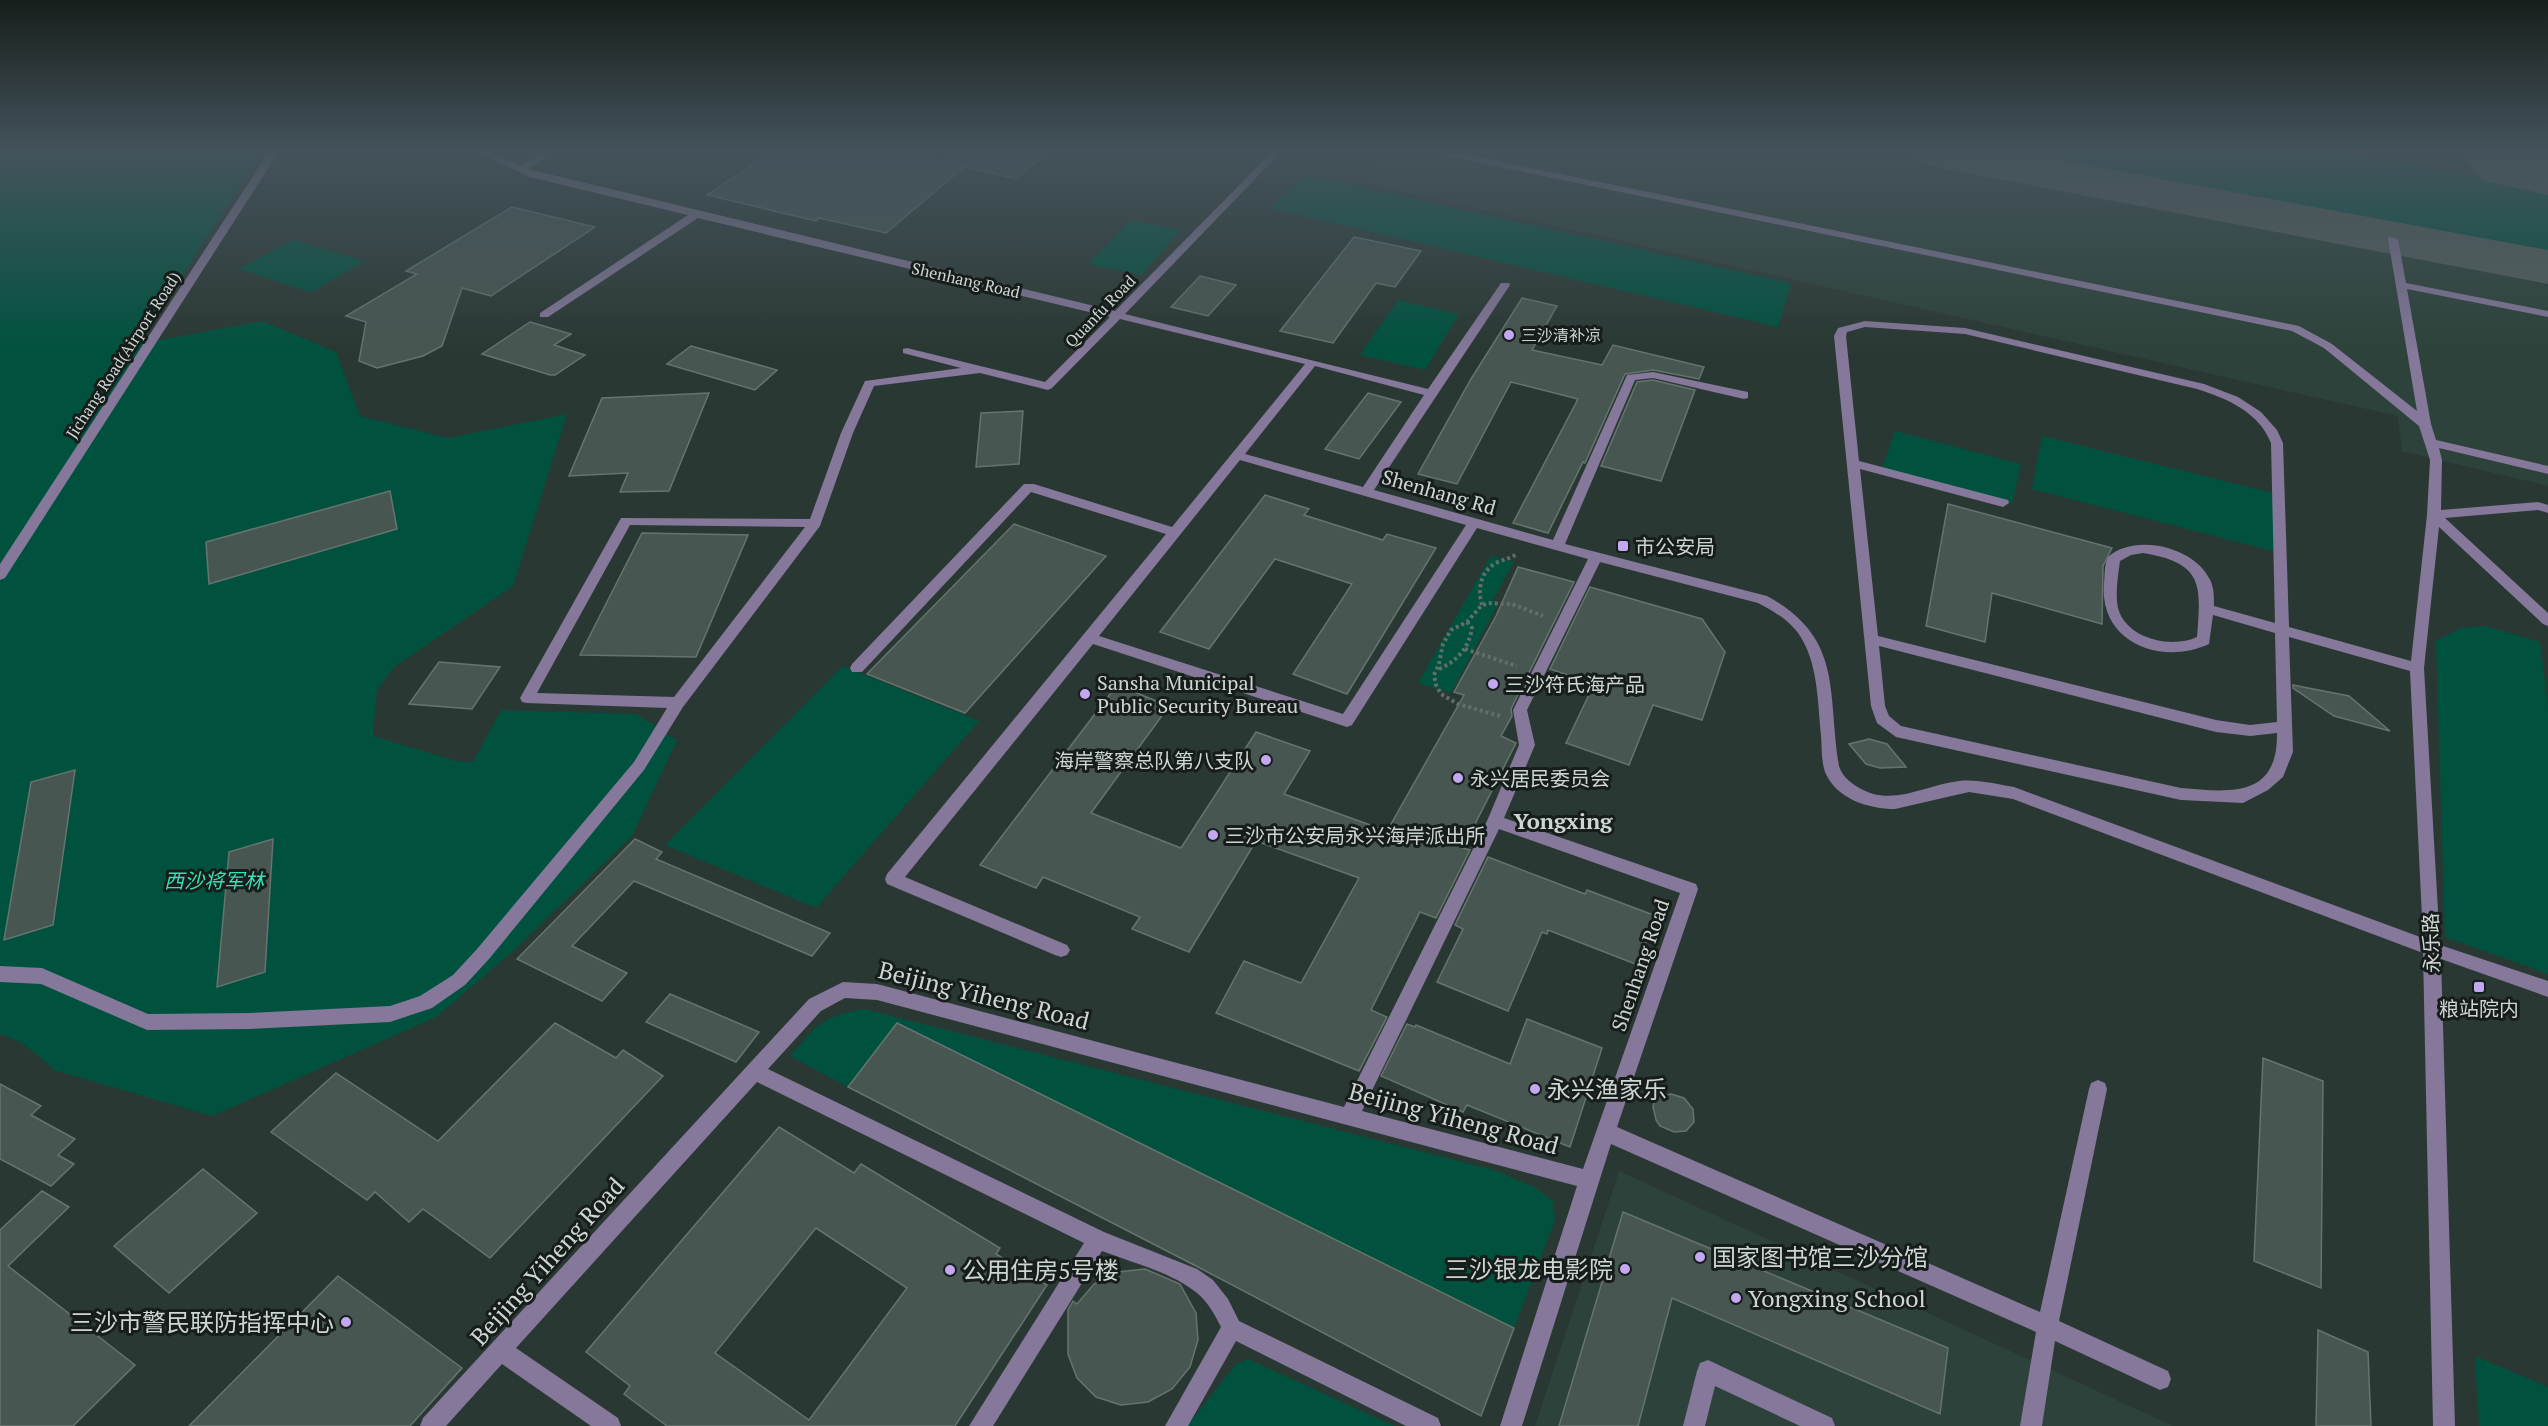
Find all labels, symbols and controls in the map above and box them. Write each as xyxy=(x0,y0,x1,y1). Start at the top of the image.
street label: Shenhang Road xyxy=(910,257,1022,303)
street label: Jichang Road(Airport Road) xyxy=(61,267,185,443)
street label: Quanfu Road xyxy=(1060,270,1140,352)
place label: 三沙清补凉 xyxy=(1521,324,1601,346)
marker: 三沙清补凉 xyxy=(1502,328,1516,342)
street label: Shenhang Rd xyxy=(1379,463,1499,521)
place label: 市公安局 xyxy=(1635,533,1715,560)
marker: 市公安局 xyxy=(1616,539,1630,553)
place label: Sansha Municipal Public Security Bureau xyxy=(1097,669,1298,719)
place label: 三沙符氏海产品 xyxy=(1505,671,1645,698)
marker: 三沙符氏海产品 xyxy=(1486,677,1500,691)
marker: Sansha Municipal Public Security Bureau xyxy=(1078,687,1092,701)
place label: 海岸警察总队第八支队 xyxy=(1054,747,1254,774)
marker: 海岸警察总队第八支队 xyxy=(1259,753,1273,767)
place label: 永兴居民委员会 xyxy=(1470,765,1610,792)
marker: 永兴居民委员会 xyxy=(1451,771,1465,785)
district label: Yongxing xyxy=(1513,806,1613,835)
place label: 三沙市公安局永兴海岸派出所 xyxy=(1225,822,1485,849)
marker: 三沙市公安局永兴海岸派出所 xyxy=(1206,828,1220,842)
park label: 西沙将军林 xyxy=(164,867,266,894)
street label: Shenhang Road xyxy=(1605,895,1675,1035)
street label: 永乐路 xyxy=(2416,913,2446,973)
street label: Beijing Yiheng Road xyxy=(875,953,1093,1037)
marker: 粮站院内 xyxy=(2472,980,2486,994)
place label: 粮站院内 xyxy=(2439,995,2519,1022)
place label: 永兴渔家乐 xyxy=(1547,1073,1667,1105)
street label: Beijing Yiheng Road xyxy=(1346,1075,1562,1161)
marker: 永兴渔家乐 xyxy=(1528,1082,1542,1096)
street label: Beijing Yiheng Road xyxy=(463,1170,631,1352)
place label: 国家图书馆三沙分馆 xyxy=(1712,1241,1928,1273)
marker: 国家图书馆三沙分馆 xyxy=(1693,1250,1707,1264)
place label: 三沙银龙电影院 xyxy=(1445,1253,1613,1285)
place label: 公用住房5号楼 xyxy=(962,1254,1119,1286)
marker: 三沙银龙电影院 xyxy=(1618,1262,1632,1276)
marker: 公用住房5号楼 xyxy=(943,1263,957,1277)
place label: Yongxing School xyxy=(1748,1282,1926,1314)
marker: Yongxing School xyxy=(1729,1291,1743,1305)
place label: 三沙市警民联防指挥中心 xyxy=(70,1306,334,1338)
marker: 三沙市警民联防指挥中心 xyxy=(339,1315,353,1329)

